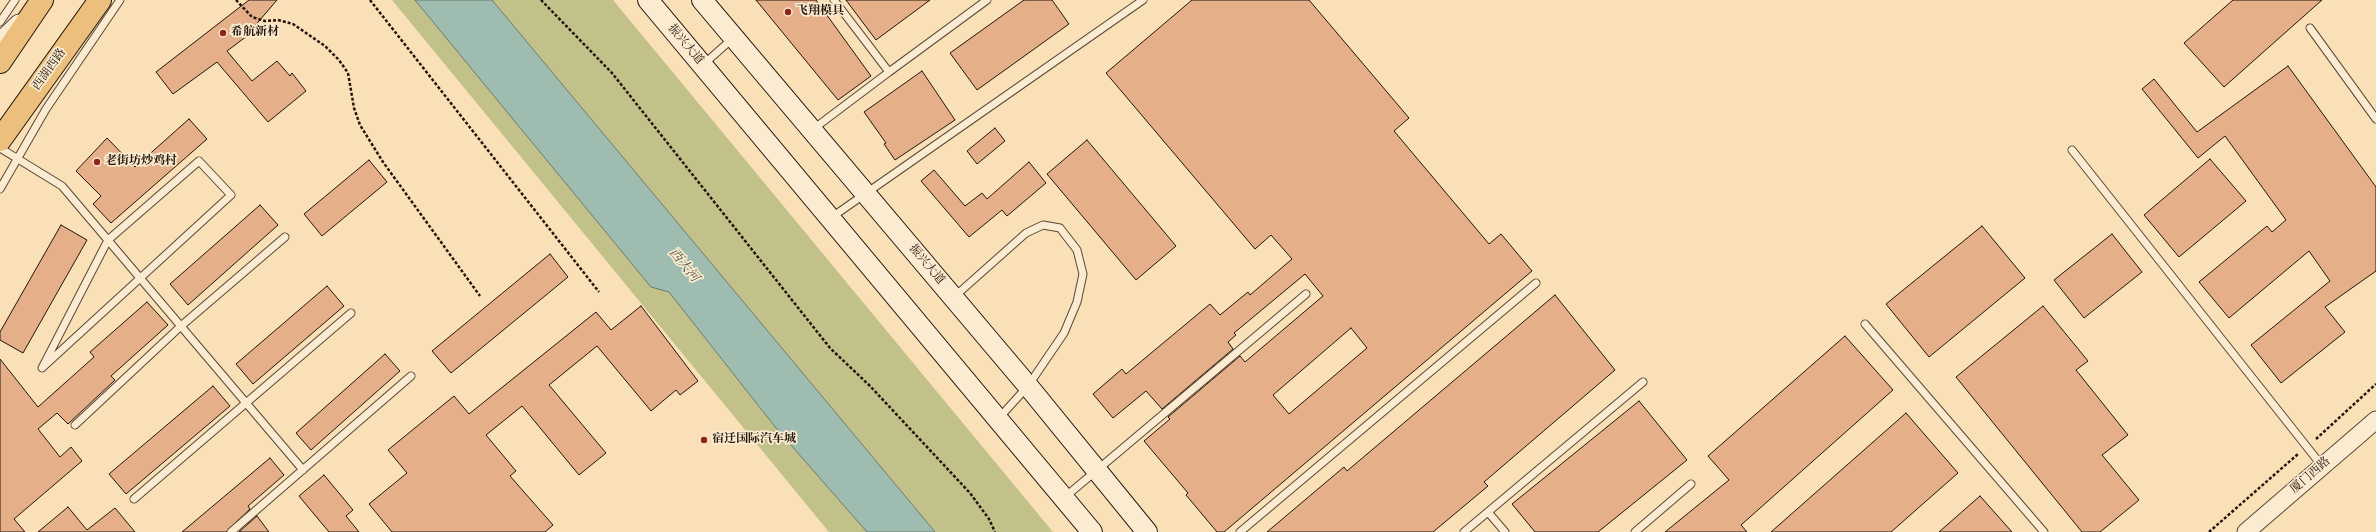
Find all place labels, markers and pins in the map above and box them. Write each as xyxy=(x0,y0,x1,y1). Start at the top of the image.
place label: 飞翔模具 xyxy=(796,5,844,19)
marker: 飞翔模具 xyxy=(783,7,793,17)
place label: 希航新材 xyxy=(231,26,279,40)
marker: 希航新材 xyxy=(218,28,228,38)
place label: 老街坊炒鸡村 xyxy=(105,155,177,169)
marker: 老街坊炒鸡村 xyxy=(92,157,102,167)
place label: 宿迁国际汽车城 xyxy=(712,433,796,447)
marker: 宿迁国际汽车城 xyxy=(699,435,709,445)

